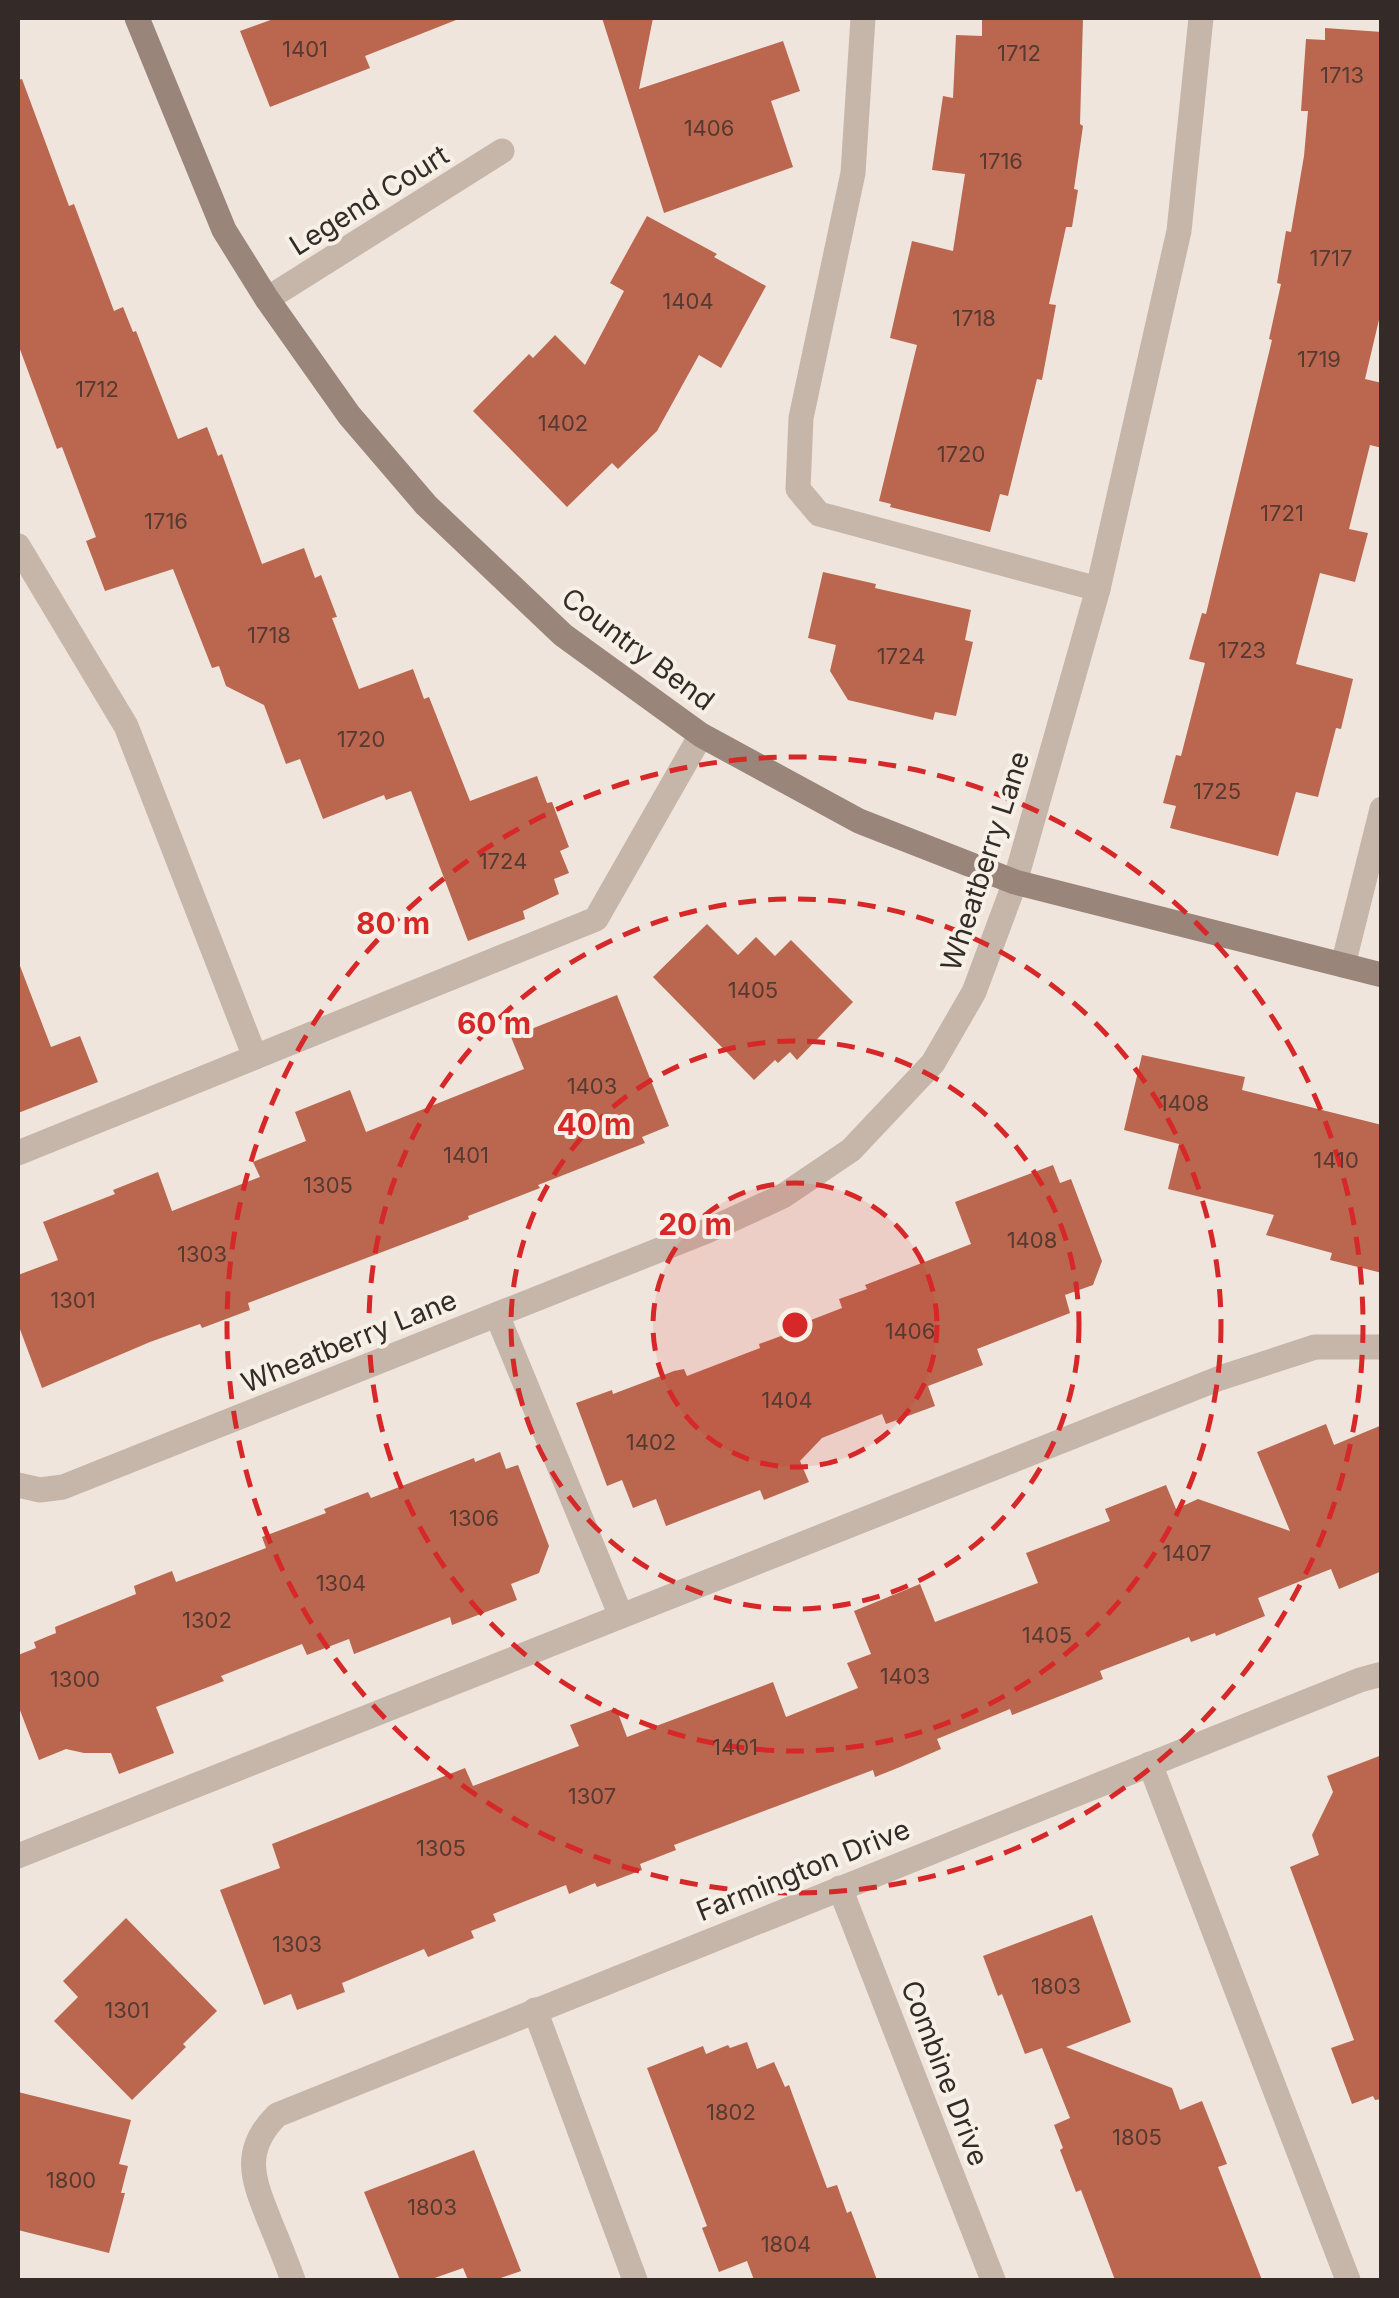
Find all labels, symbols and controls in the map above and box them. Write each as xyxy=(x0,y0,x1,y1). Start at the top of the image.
house number: 1401 xyxy=(282,36,328,62)
house number: 1712 xyxy=(997,40,1041,66)
house number: 1713 xyxy=(1320,62,1364,88)
house number: 1406 xyxy=(684,115,734,141)
street label: Legend Court xyxy=(283,138,455,262)
house number: 1716 xyxy=(979,148,1023,174)
house number: 1717 xyxy=(1310,245,1352,271)
house number: 1404 xyxy=(662,288,714,314)
house number: 1718 xyxy=(952,305,996,331)
house number: 1719 xyxy=(1297,346,1341,372)
house number: 1712 xyxy=(75,376,119,402)
house number: 1402 xyxy=(538,410,588,436)
house number: 1720 xyxy=(937,441,985,467)
house number: 1721 xyxy=(1260,500,1304,526)
house number: 1716 xyxy=(144,508,188,534)
street label: Country Bend xyxy=(555,581,721,717)
house number: 1718 xyxy=(247,622,291,648)
house number: 1723 xyxy=(1218,637,1266,663)
house number: 1724 xyxy=(877,643,925,669)
house number: 1720 xyxy=(337,726,385,752)
street label: Wheatberry Lane xyxy=(933,747,1037,975)
house number: 1725 xyxy=(1193,778,1241,804)
house number: 1724 xyxy=(479,848,527,874)
text: 80 m xyxy=(356,905,430,941)
house number: 1405 xyxy=(728,977,778,1003)
text: 60 m xyxy=(457,1005,531,1041)
house number: 1403 xyxy=(567,1073,617,1099)
house number: 1408 xyxy=(1159,1090,1209,1116)
text: 40 m xyxy=(557,1106,632,1142)
house number: 1401 xyxy=(443,1142,489,1168)
house number: 1410 xyxy=(1313,1147,1359,1173)
house number: 1305 xyxy=(303,1172,353,1198)
text: 20 m xyxy=(658,1206,732,1242)
house number: 1408 xyxy=(1007,1227,1057,1253)
house number: 1303 xyxy=(177,1241,227,1267)
street label: Wheatberry Lane xyxy=(236,1282,462,1400)
house number: 1301 xyxy=(50,1287,96,1313)
centre of rings xyxy=(777,1307,813,1343)
house number: 1406 xyxy=(885,1318,935,1344)
house number: 1404 xyxy=(761,1387,813,1413)
house number: 1402 xyxy=(626,1429,676,1455)
house number: 1306 xyxy=(449,1505,499,1531)
house number: 1407 xyxy=(1162,1540,1212,1566)
house number: 1304 xyxy=(316,1570,366,1596)
house number: 1302 xyxy=(182,1607,232,1633)
house number: 1405 xyxy=(1022,1622,1072,1648)
house number: 1403 xyxy=(880,1663,930,1689)
house number: 1300 xyxy=(50,1666,100,1692)
house number: 1401 xyxy=(712,1734,758,1760)
house number: 1307 xyxy=(568,1783,616,1809)
street label: Farmington Drive xyxy=(691,1812,915,1928)
house number: 1305 xyxy=(416,1835,466,1861)
house number: 1303 xyxy=(272,1931,322,1957)
house number: 1803 xyxy=(1031,1973,1081,1999)
street label: Combine Drive xyxy=(894,1975,996,2171)
house number: 1301 xyxy=(104,1997,150,2023)
house number: 1802 xyxy=(706,2099,756,2125)
house number: 1805 xyxy=(1112,2124,1162,2150)
house number: 1800 xyxy=(46,2167,96,2193)
house number: 1803 xyxy=(407,2194,457,2220)
house number: 1804 xyxy=(761,2231,811,2257)

